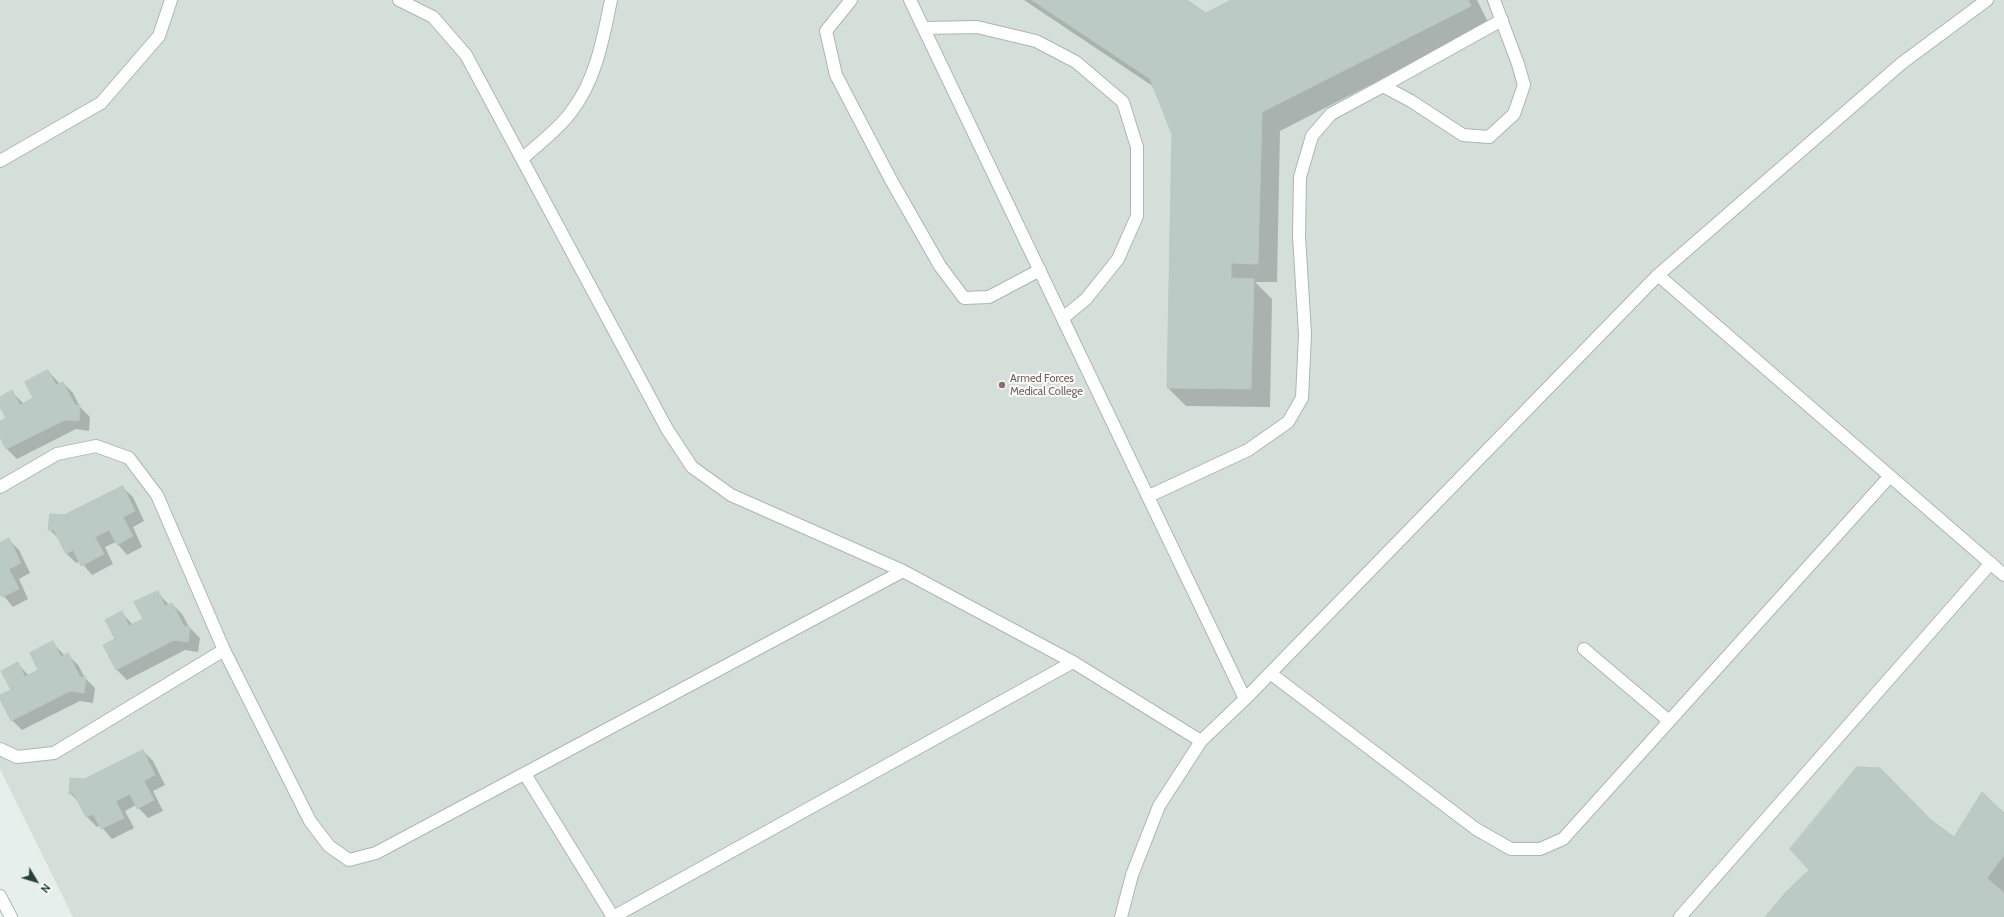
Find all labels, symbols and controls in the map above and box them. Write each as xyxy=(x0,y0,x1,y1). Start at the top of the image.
place label: Armed Forces Medical College xyxy=(1010,372,1083,398)
marker: Armed Forces Medical College xyxy=(997,380,1007,390)
north arrow xyxy=(16,861,56,901)
text: N xyxy=(38,881,53,896)

